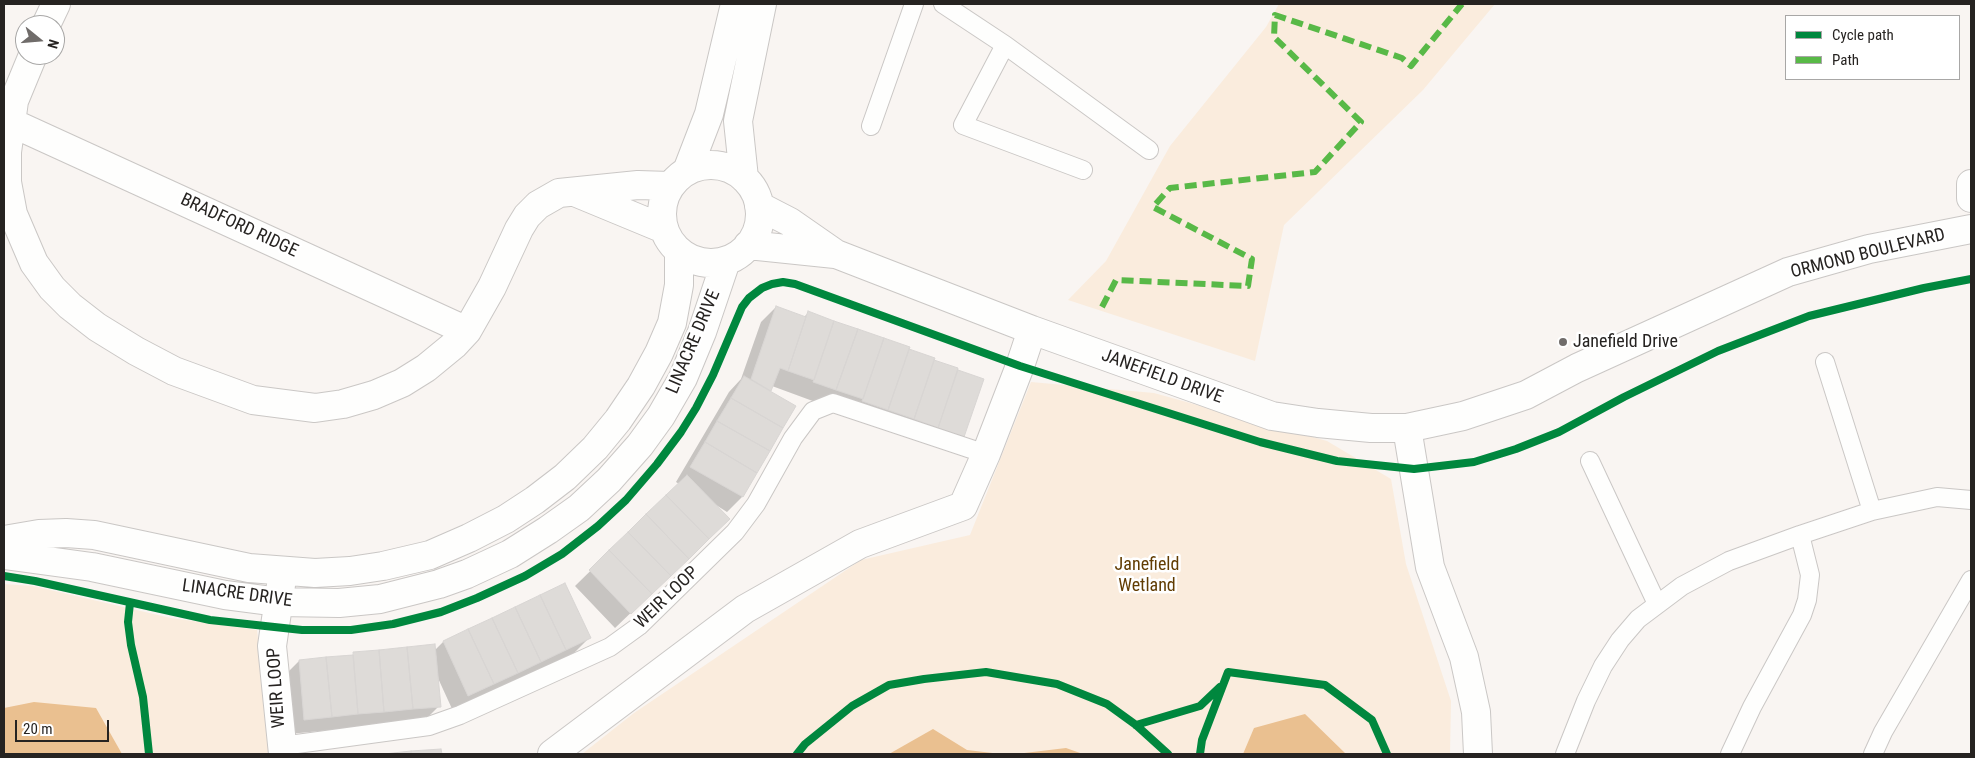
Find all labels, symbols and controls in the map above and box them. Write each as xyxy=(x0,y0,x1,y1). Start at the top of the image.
north arrow xyxy=(15,15,65,65)
legend xyxy=(1785,15,1960,80)
text: Cycle path xyxy=(1832,26,1894,44)
text: N xyxy=(44,38,62,51)
text: Path xyxy=(1832,51,1859,69)
street label: BRADFORD RIDGE xyxy=(177,189,301,263)
street label: ORMOND BOULEVARD xyxy=(1789,224,1947,284)
street label: LINACRE DRIVE xyxy=(662,287,726,397)
place label: Janefield Drive xyxy=(1573,331,1678,353)
marker: Janefield Drive xyxy=(1557,336,1569,348)
street label: JANEFIELD DRIVE xyxy=(1098,345,1226,409)
park label: Janefield Wetland xyxy=(1115,554,1179,596)
street label: WEIR LOOP xyxy=(631,562,703,634)
street label: LINACRE DRIVE xyxy=(181,576,293,612)
street label: WEIR LOOP xyxy=(263,647,291,729)
scale bar xyxy=(18,710,111,742)
text: 20 m xyxy=(23,720,53,738)

